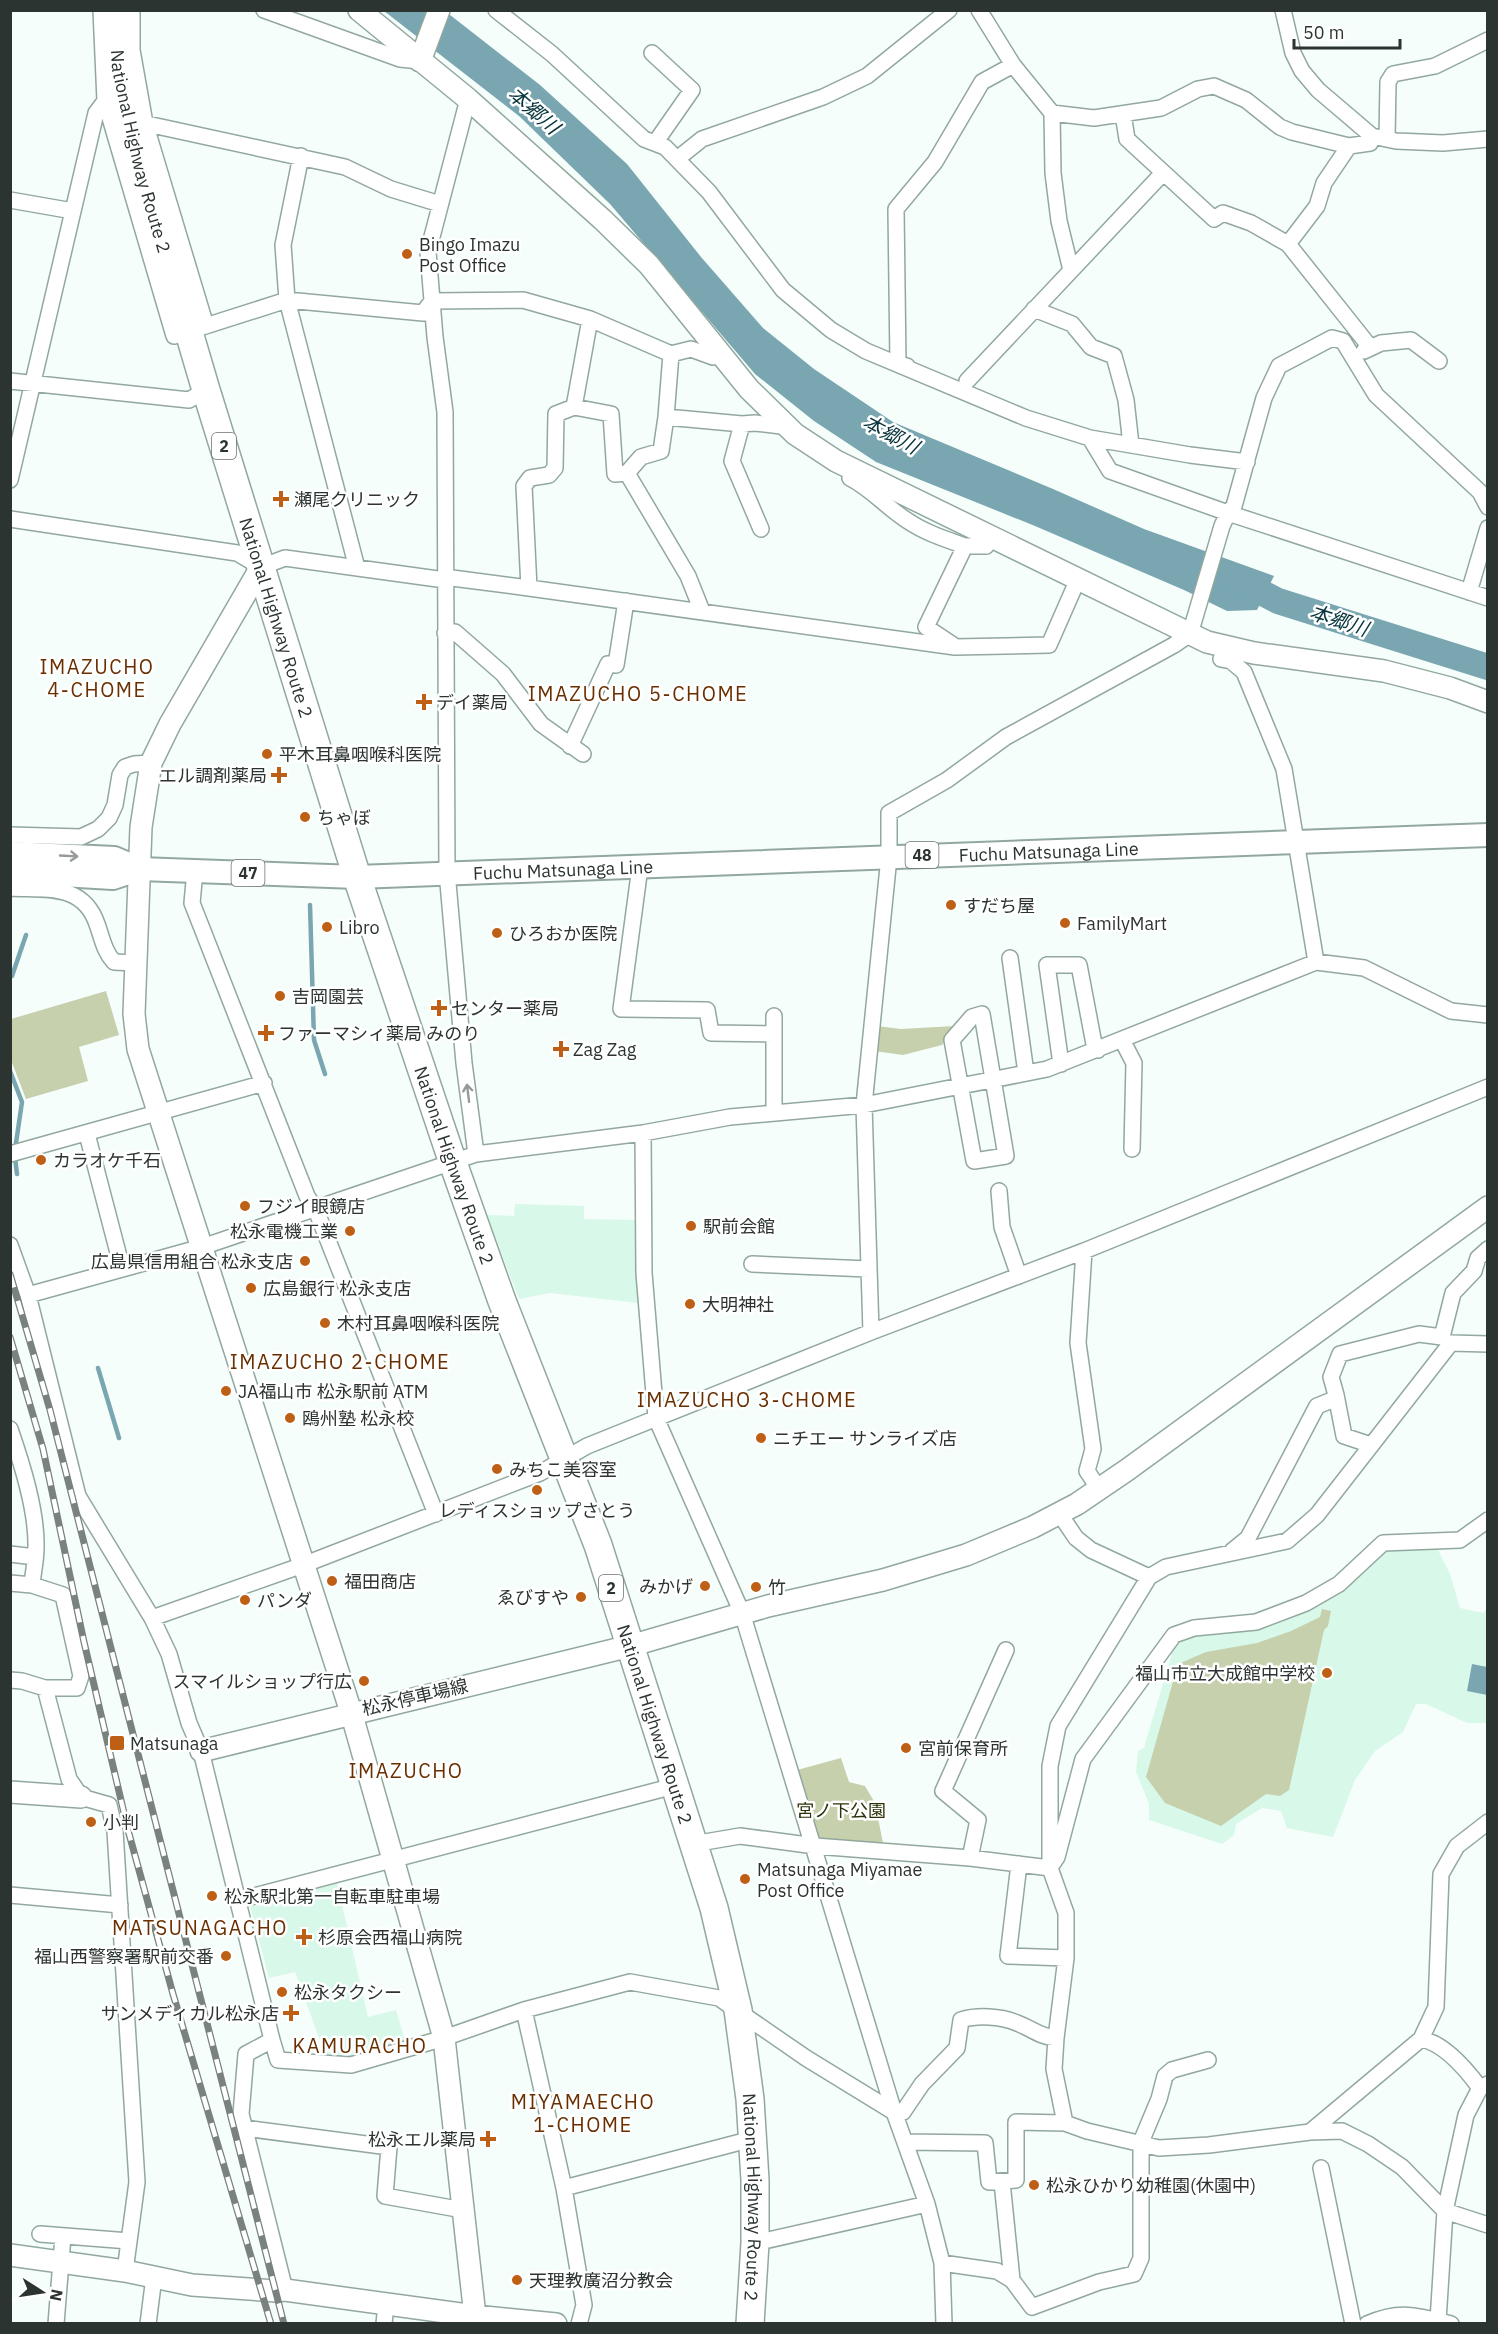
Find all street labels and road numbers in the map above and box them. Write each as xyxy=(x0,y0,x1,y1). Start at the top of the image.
street label: National Highway Route 2 xyxy=(107,49,176,255)
road number: 2 xyxy=(212,433,236,459)
street label: National Highway Route 2 xyxy=(235,515,318,720)
street label: Fuchu Matsunaga Line xyxy=(958,836,1139,866)
road number: 48 xyxy=(906,842,938,868)
street label: Fuchu Matsunaga Line xyxy=(473,855,654,884)
road number: 47 xyxy=(232,860,264,886)
street label: National Highway Route 2 xyxy=(410,1063,500,1268)
road number: 2 xyxy=(599,1575,623,1601)
street label: National Highway Route 2 xyxy=(613,1621,698,1827)
street label: 松永停車場線 xyxy=(360,1674,470,1720)
street label: National Highway Route 2 xyxy=(738,2092,767,2302)

